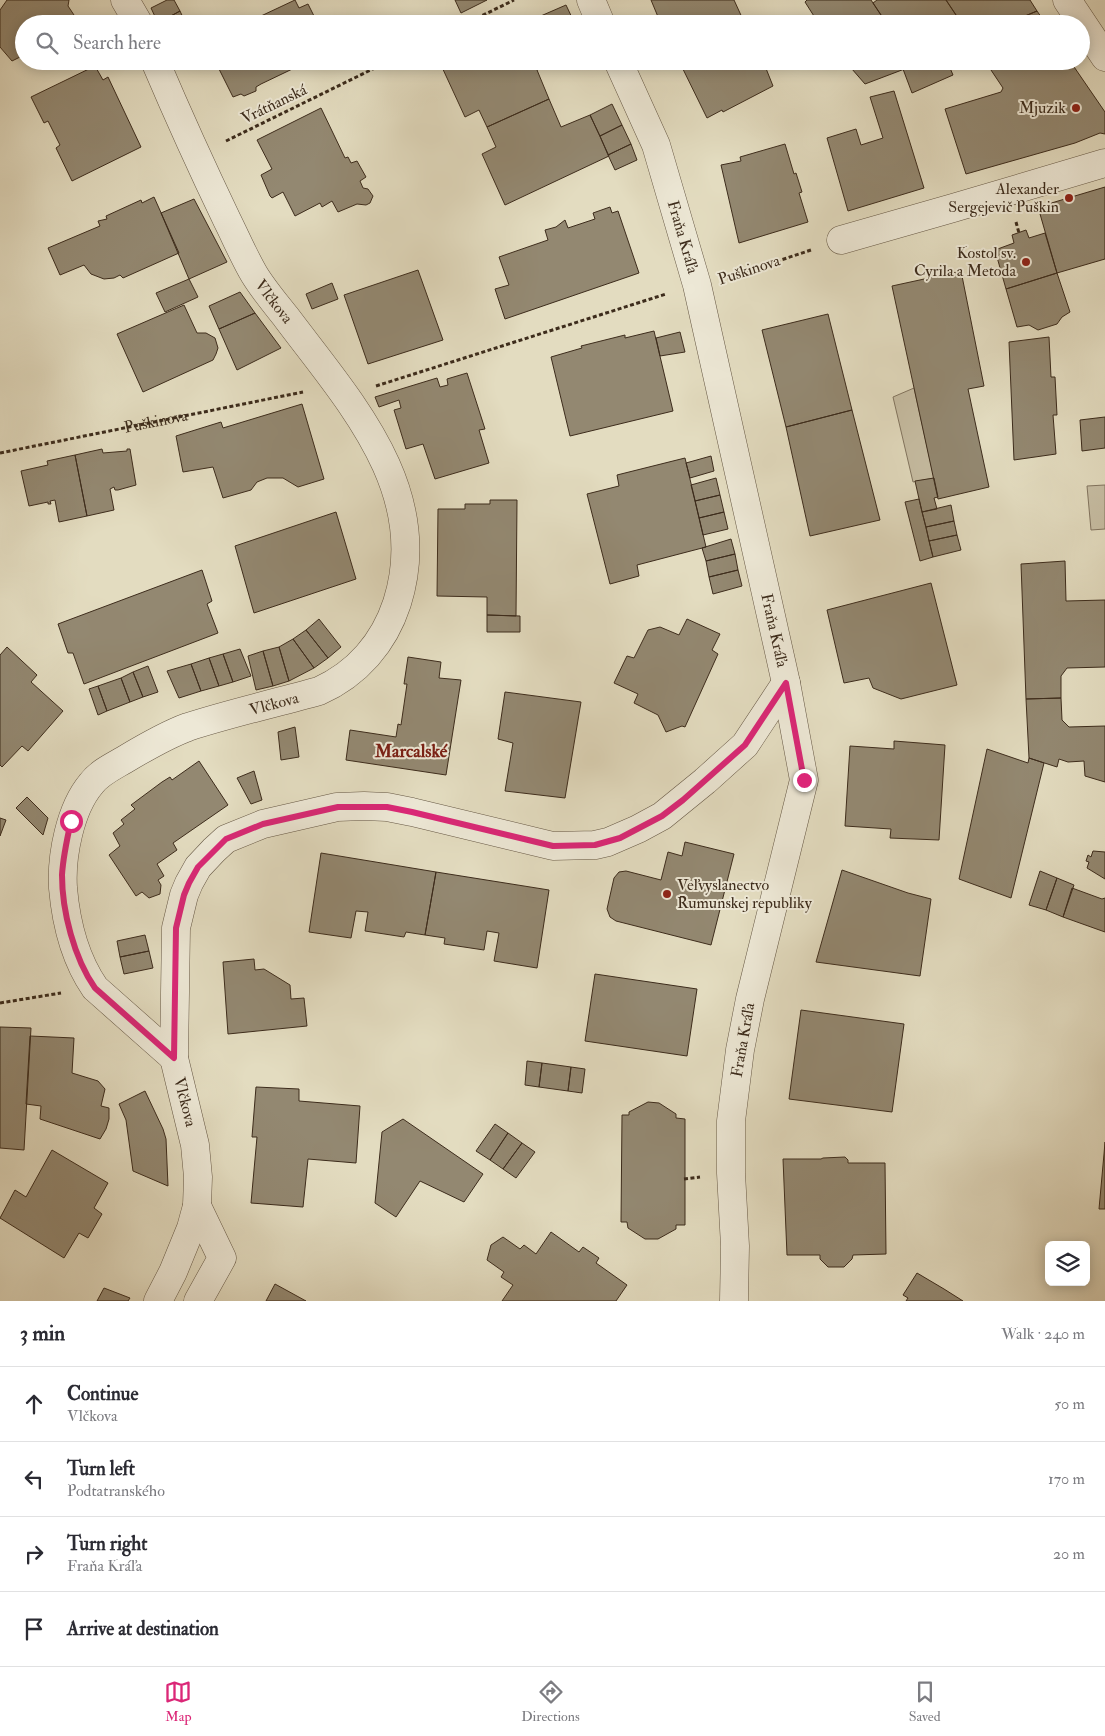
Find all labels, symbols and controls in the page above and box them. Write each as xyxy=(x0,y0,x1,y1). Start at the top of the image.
search box xyxy=(15,15,1090,70)
icon: search xyxy=(33,29,61,57)
text: Search here xyxy=(73,31,161,55)
street label: Vrátňanská xyxy=(238,79,310,128)
place label: Mjuzik xyxy=(1019,98,1066,118)
marker: Mjuzik xyxy=(1070,102,1082,114)
place label: Alexander Sergejevič Puškin xyxy=(948,179,1059,217)
marker: Alexander Sergejevič Puškin xyxy=(1063,192,1075,204)
street label: Fraňa Kráľa xyxy=(663,198,703,276)
place label: Kostol sv. Cyrila a Metoda xyxy=(914,243,1016,281)
street label: Puškinova xyxy=(715,250,783,289)
marker: Kostol sv. Cyrila a Metoda xyxy=(1020,256,1032,268)
street label: Vlčkova xyxy=(251,276,298,328)
street label: Puškinova xyxy=(122,405,190,438)
street label: Fraňa Kráľa xyxy=(756,591,792,670)
street label: Vlčkova xyxy=(247,688,301,720)
district label: Marcalské xyxy=(374,740,448,763)
route end xyxy=(793,769,816,792)
route start xyxy=(60,810,83,833)
place label: Veľvyslanectvo Rumunskej republiky xyxy=(677,875,813,914)
marker: Veľvyslanectvo Rumunskej republiky xyxy=(661,888,673,900)
street label: Fraňa Kráľa xyxy=(727,1001,759,1079)
street label: Vlčkova xyxy=(169,1075,201,1129)
map controls xyxy=(1045,1241,1090,1286)
button: layers xyxy=(1045,1241,1090,1286)
text: 3 min xyxy=(20,1320,65,1347)
text: Walk · 240 m xyxy=(1001,1324,1085,1344)
text: Continue xyxy=(67,1382,138,1406)
icon: ahead xyxy=(20,1390,48,1418)
text: 50 m xyxy=(1054,1394,1085,1414)
text: Vlčkova xyxy=(67,1406,117,1426)
text: Turn left xyxy=(67,1457,135,1481)
icon: left xyxy=(20,1465,48,1493)
text: 170 m xyxy=(1048,1469,1085,1489)
text: Podtatranského xyxy=(67,1481,165,1501)
text: Turn right xyxy=(67,1532,147,1556)
icon: right xyxy=(20,1540,48,1568)
text: 20 m xyxy=(1053,1544,1085,1564)
text: Fraňa Kráľa xyxy=(67,1556,142,1576)
icon: arrive xyxy=(20,1615,48,1643)
text: Arrive at destination xyxy=(67,1617,219,1641)
tab: Map xyxy=(164,1678,192,1725)
tab: Directions xyxy=(521,1678,580,1725)
tab: Saved xyxy=(909,1678,941,1725)

